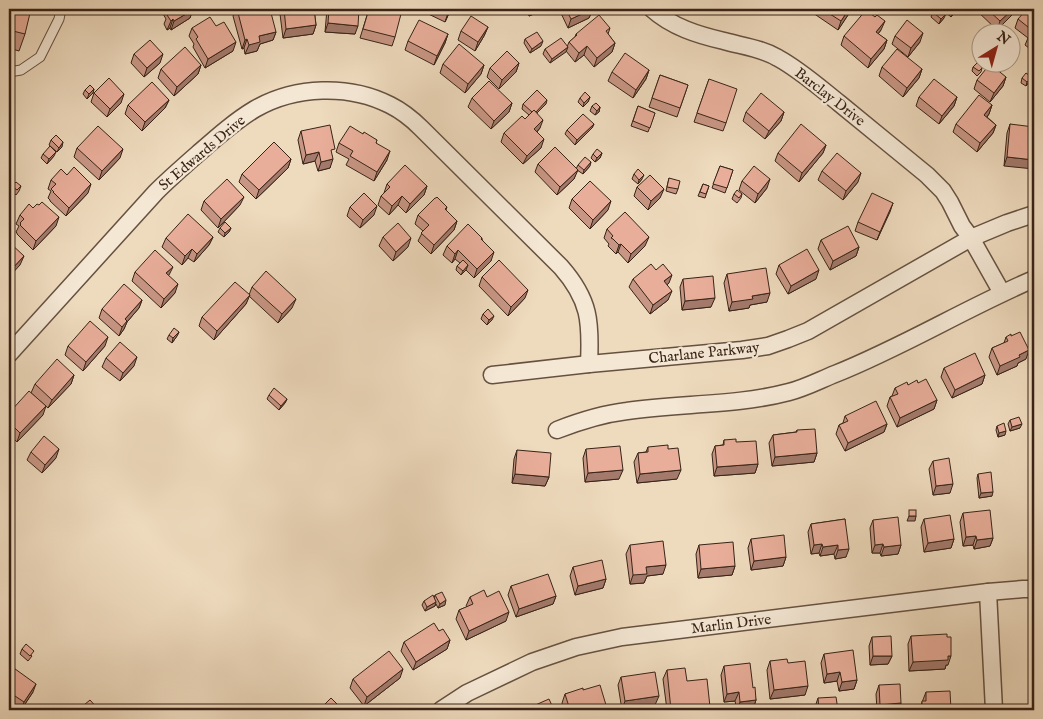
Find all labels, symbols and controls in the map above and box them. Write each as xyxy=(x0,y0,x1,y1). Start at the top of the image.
north arrow xyxy=(970,22,1020,72)
text: N xyxy=(992,27,1013,49)
street label: Barclay Drive xyxy=(791,64,869,131)
street label: St Edwards Drive xyxy=(155,111,249,195)
street label: Charlane Parkway xyxy=(648,338,761,368)
street label: Marlin Drive xyxy=(690,610,772,638)

